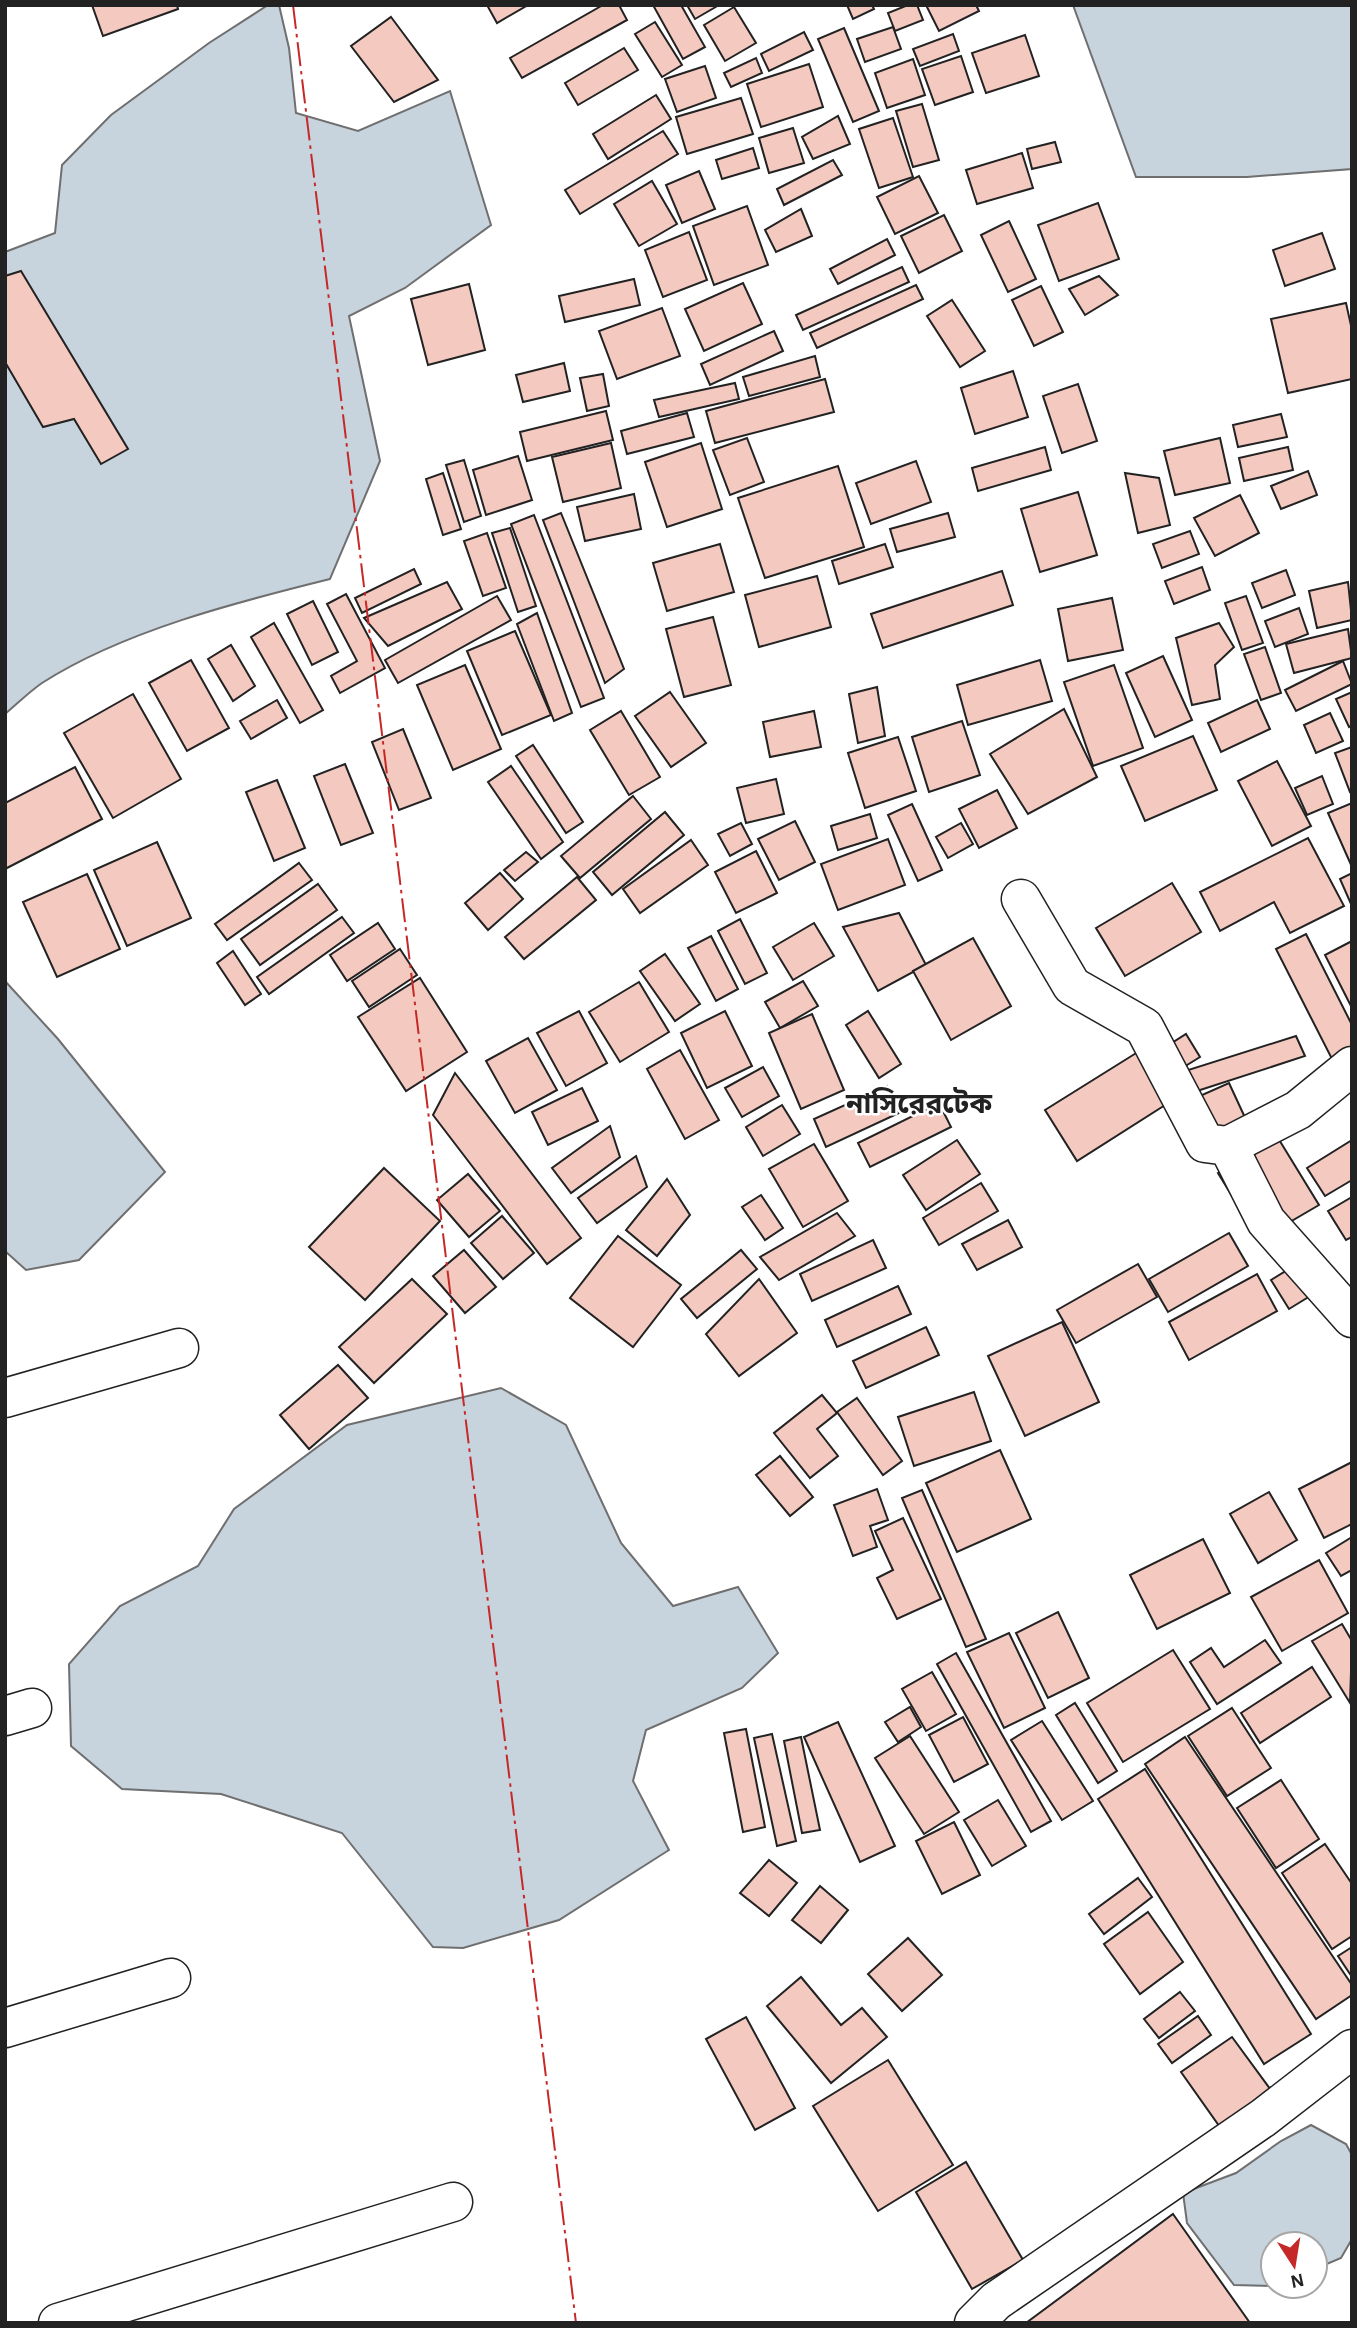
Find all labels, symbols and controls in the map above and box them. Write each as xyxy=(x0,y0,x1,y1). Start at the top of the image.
district label: নাসিরেরটেক xyxy=(845,1087,993,1119)
north arrow xyxy=(1259,2230,1329,2300)
text: N xyxy=(1289,2269,1306,2291)

